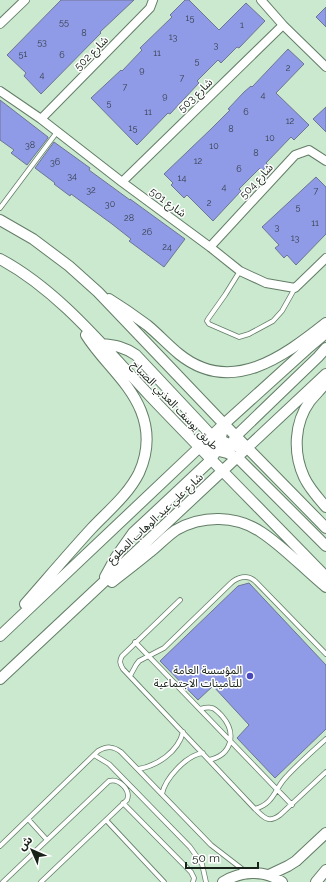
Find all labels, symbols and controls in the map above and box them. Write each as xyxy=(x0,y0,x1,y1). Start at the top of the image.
house number: 15 xyxy=(186,13,194,23)
house number: 55 xyxy=(59,17,69,27)
house number: 1 xyxy=(240,20,244,30)
house number: 8 xyxy=(81,28,87,38)
house number: 13 xyxy=(169,32,178,42)
street label: شارع 502 xyxy=(72,33,112,74)
house number: 53 xyxy=(37,37,47,47)
house number: 3 xyxy=(214,40,219,50)
house number: 11 xyxy=(153,48,161,58)
house number: 51 xyxy=(19,49,28,59)
house number: 6 xyxy=(59,50,65,60)
house number: 5 xyxy=(195,56,200,66)
house number: 2 xyxy=(286,63,291,73)
house number: 9 xyxy=(139,65,145,75)
house number: 4 xyxy=(40,70,45,80)
house number: 7 xyxy=(180,73,185,83)
street label: شارع 503 xyxy=(175,76,216,116)
house number: 7 xyxy=(123,82,128,92)
house number: 4 xyxy=(261,90,266,100)
house number: 9 xyxy=(162,91,168,101)
house number: 5 xyxy=(107,98,112,108)
house number: 11 xyxy=(144,107,152,117)
house number: 6 xyxy=(243,107,249,117)
house number: 12 xyxy=(286,116,295,126)
house number: 15 xyxy=(129,123,137,133)
house number: 8 xyxy=(228,124,234,134)
house number: 10 xyxy=(265,133,275,143)
house number: 38 xyxy=(25,140,35,150)
house number: 10 xyxy=(209,141,219,151)
house number: 8 xyxy=(253,148,259,158)
house number: 12 xyxy=(194,156,203,166)
house number: 36 xyxy=(50,157,61,167)
street label: شارع 504 xyxy=(237,161,277,202)
house number: 6 xyxy=(236,164,242,174)
house number: 34 xyxy=(67,171,77,181)
house number: 14 xyxy=(178,173,186,183)
house number: 4 xyxy=(222,182,227,192)
house number: 32 xyxy=(86,185,96,195)
street label: شارع 501 xyxy=(146,185,189,221)
house number: 7 xyxy=(314,186,319,196)
house number: 2 xyxy=(207,198,212,208)
house number: 30 xyxy=(105,199,116,209)
house number: 5 xyxy=(296,202,301,212)
house number: 28 xyxy=(124,213,134,223)
house number: 11 xyxy=(311,218,319,228)
house number: 3 xyxy=(275,222,280,232)
house number: 26 xyxy=(142,227,153,237)
house number: 13 xyxy=(291,233,300,243)
house number: 24 xyxy=(162,242,172,252)
street label: طريق يوسف العذبي الصباح xyxy=(127,358,221,455)
street label: شارع علي عبد الوهاب المطوع xyxy=(105,470,208,568)
place label: المؤسسة العامة للتأمينات الاجتماعية xyxy=(154,664,242,690)
marker: المؤسسة العامة للتأمينات الاجتماعية xyxy=(245,671,255,681)
north arrow xyxy=(12,830,52,870)
text: ش xyxy=(15,833,35,853)
scale bar xyxy=(186,844,258,870)
text: 50 m xyxy=(192,851,220,865)

